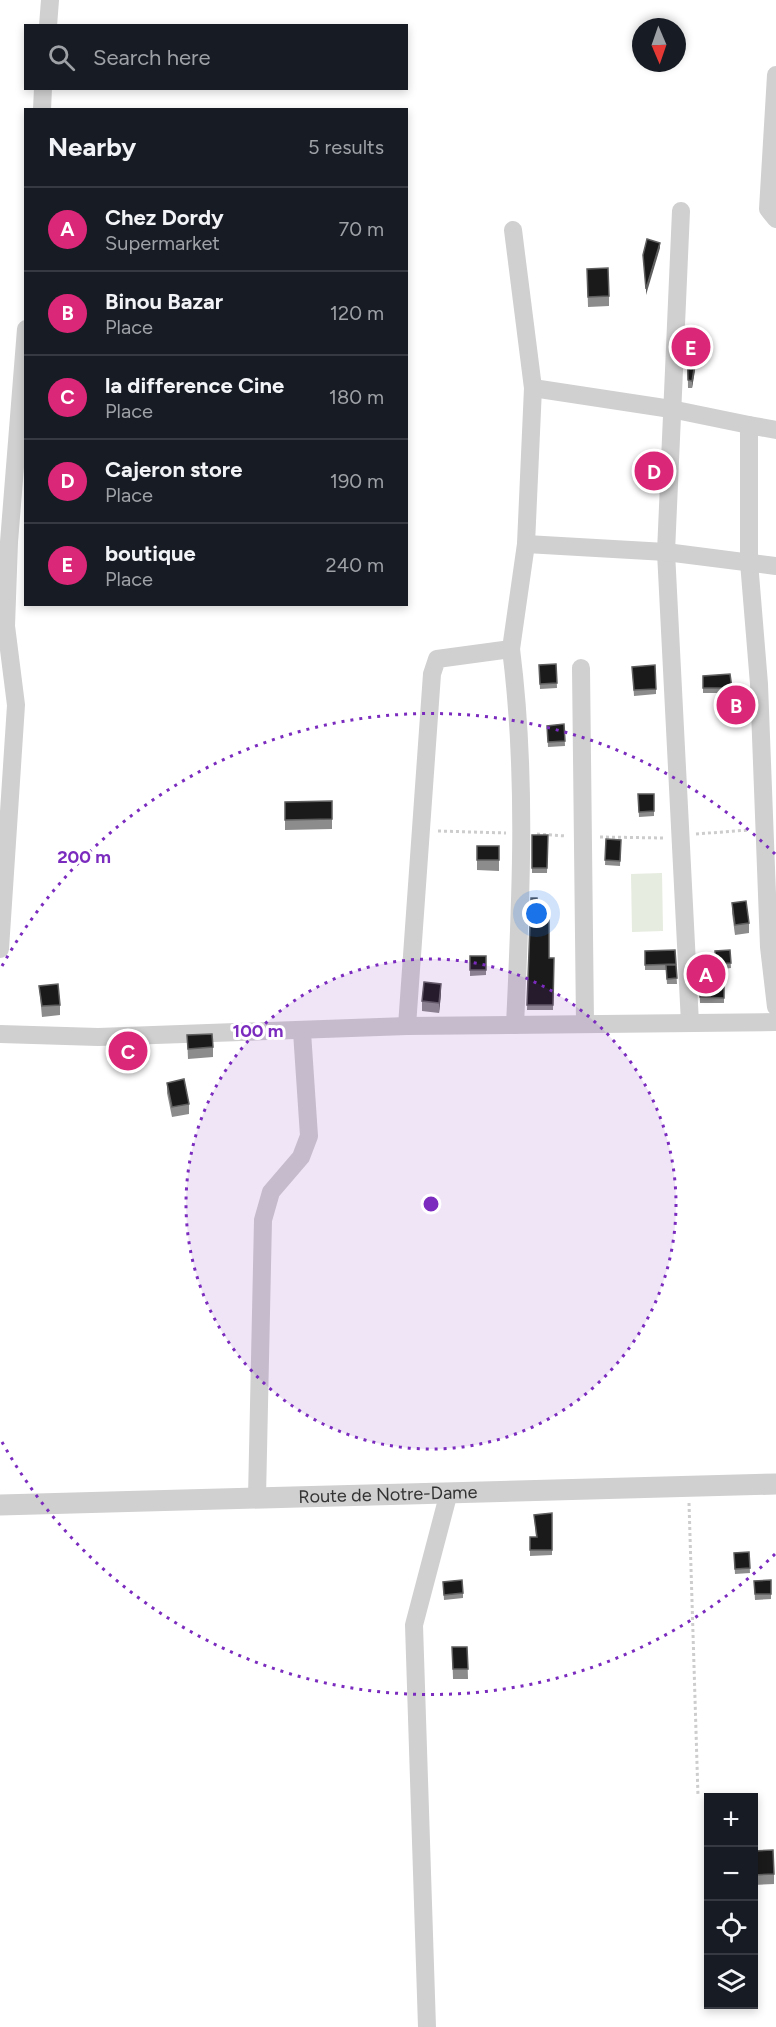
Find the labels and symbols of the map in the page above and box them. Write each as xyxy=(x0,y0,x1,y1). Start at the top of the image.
north arrow xyxy=(632,18,686,72)
pin: E xyxy=(672,324,710,370)
pin: D xyxy=(634,448,674,494)
pin: B xyxy=(716,682,756,728)
text: 200 m xyxy=(57,846,111,868)
your location xyxy=(522,899,551,928)
pin: A xyxy=(686,952,726,996)
text: 100 m xyxy=(233,1020,283,1042)
pin: C xyxy=(108,1028,148,1074)
centre of rings xyxy=(421,1194,441,1214)
street label: Route de Notre-Dame xyxy=(298,1481,478,1508)

